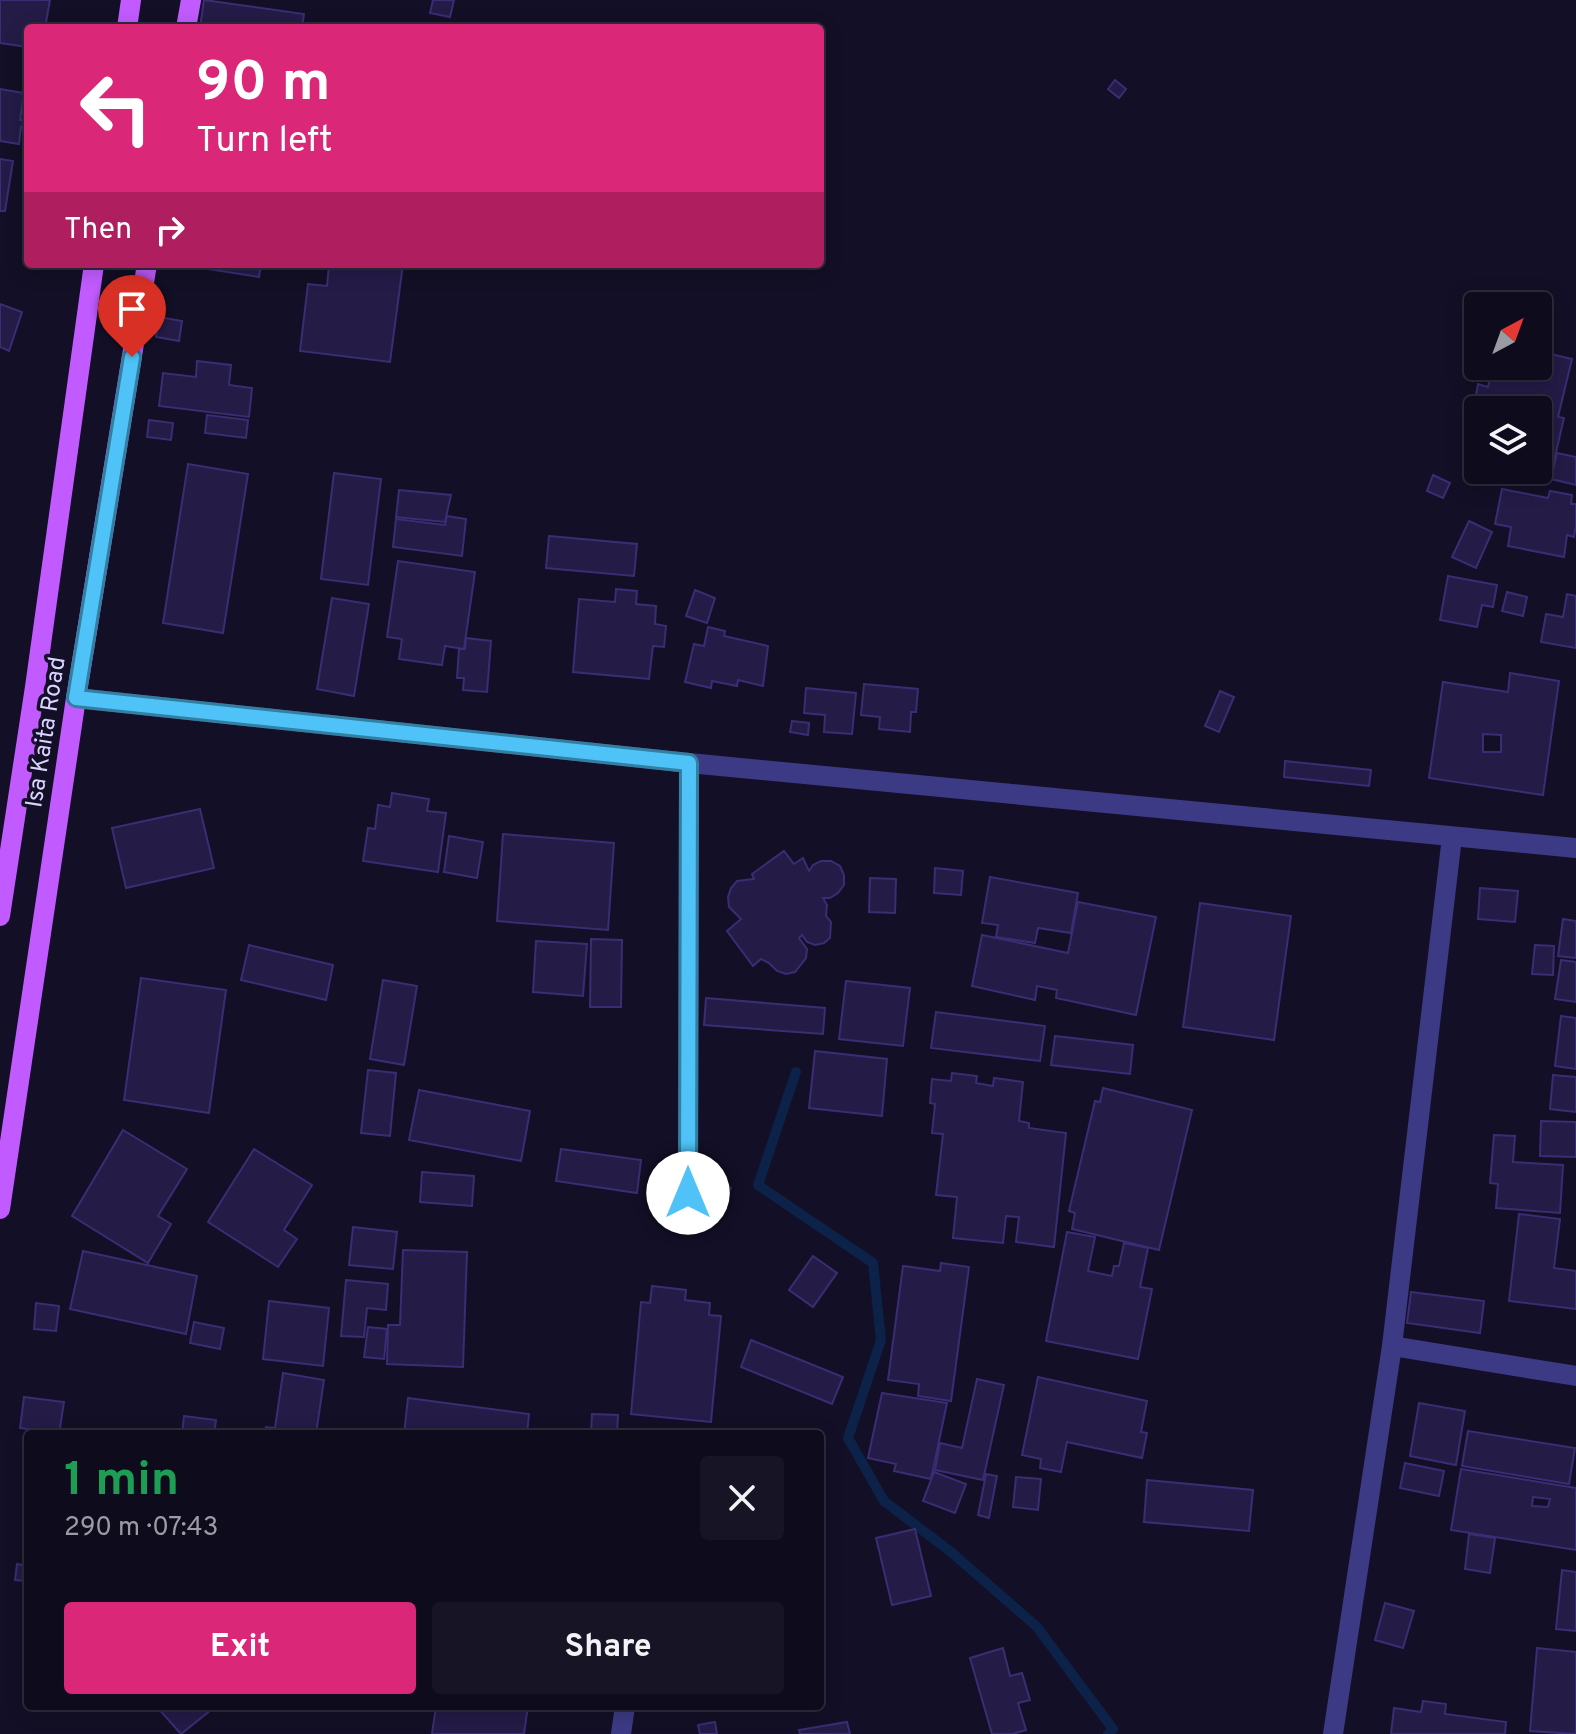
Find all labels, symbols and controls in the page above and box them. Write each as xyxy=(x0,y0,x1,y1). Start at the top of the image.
text: 90 m xyxy=(196,50,331,120)
icon: left xyxy=(64,56,168,160)
text: Turn left xyxy=(196,119,333,165)
icon: right xyxy=(148,208,192,252)
text: Then xyxy=(64,212,132,249)
pin xyxy=(98,275,166,357)
icon: arrive xyxy=(110,287,154,331)
north arrow xyxy=(1464,292,1552,380)
map controls xyxy=(1464,292,1552,484)
button: layers xyxy=(1464,396,1552,484)
street label: Isa Kaita Road xyxy=(20,655,74,810)
position arrow xyxy=(646,1151,730,1235)
text: 1 min xyxy=(64,1452,179,1512)
button: close xyxy=(700,1456,784,1540)
text: 290 m · 07:43 xyxy=(64,1512,218,1545)
button: Exit xyxy=(64,1602,416,1694)
button: Share xyxy=(432,1602,784,1694)

